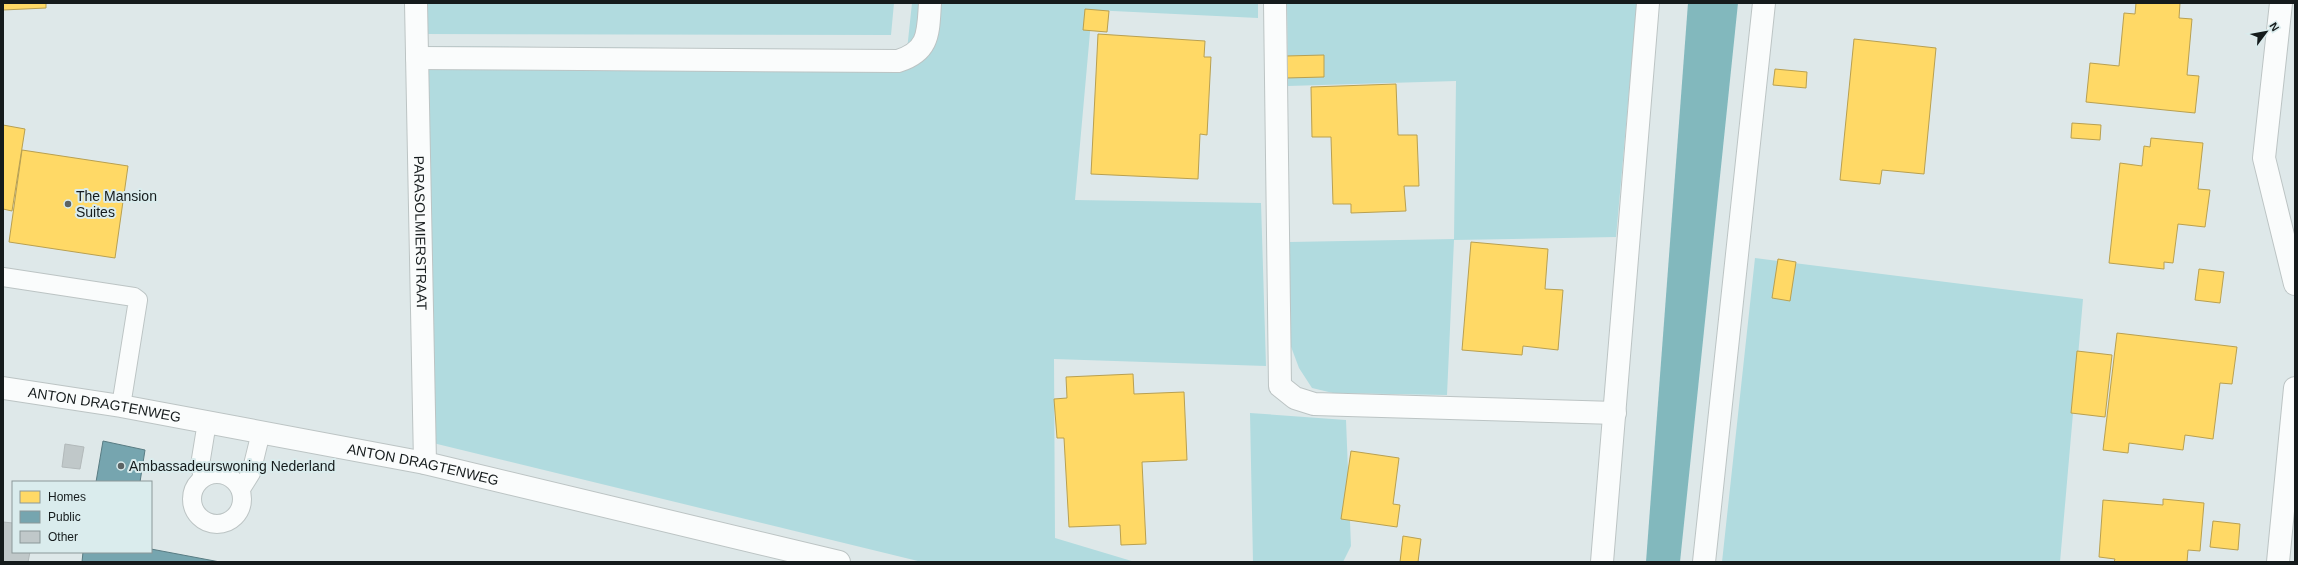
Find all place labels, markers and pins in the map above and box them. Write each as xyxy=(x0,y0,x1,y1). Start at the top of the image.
place label: The Mansion Suites xyxy=(76,188,157,220)
marker: The Mansion Suites xyxy=(63,199,73,209)
place label: Ambassadeurswoning Nederland xyxy=(129,458,335,474)
marker: Ambassadeurswoning Nederland xyxy=(116,461,126,471)

